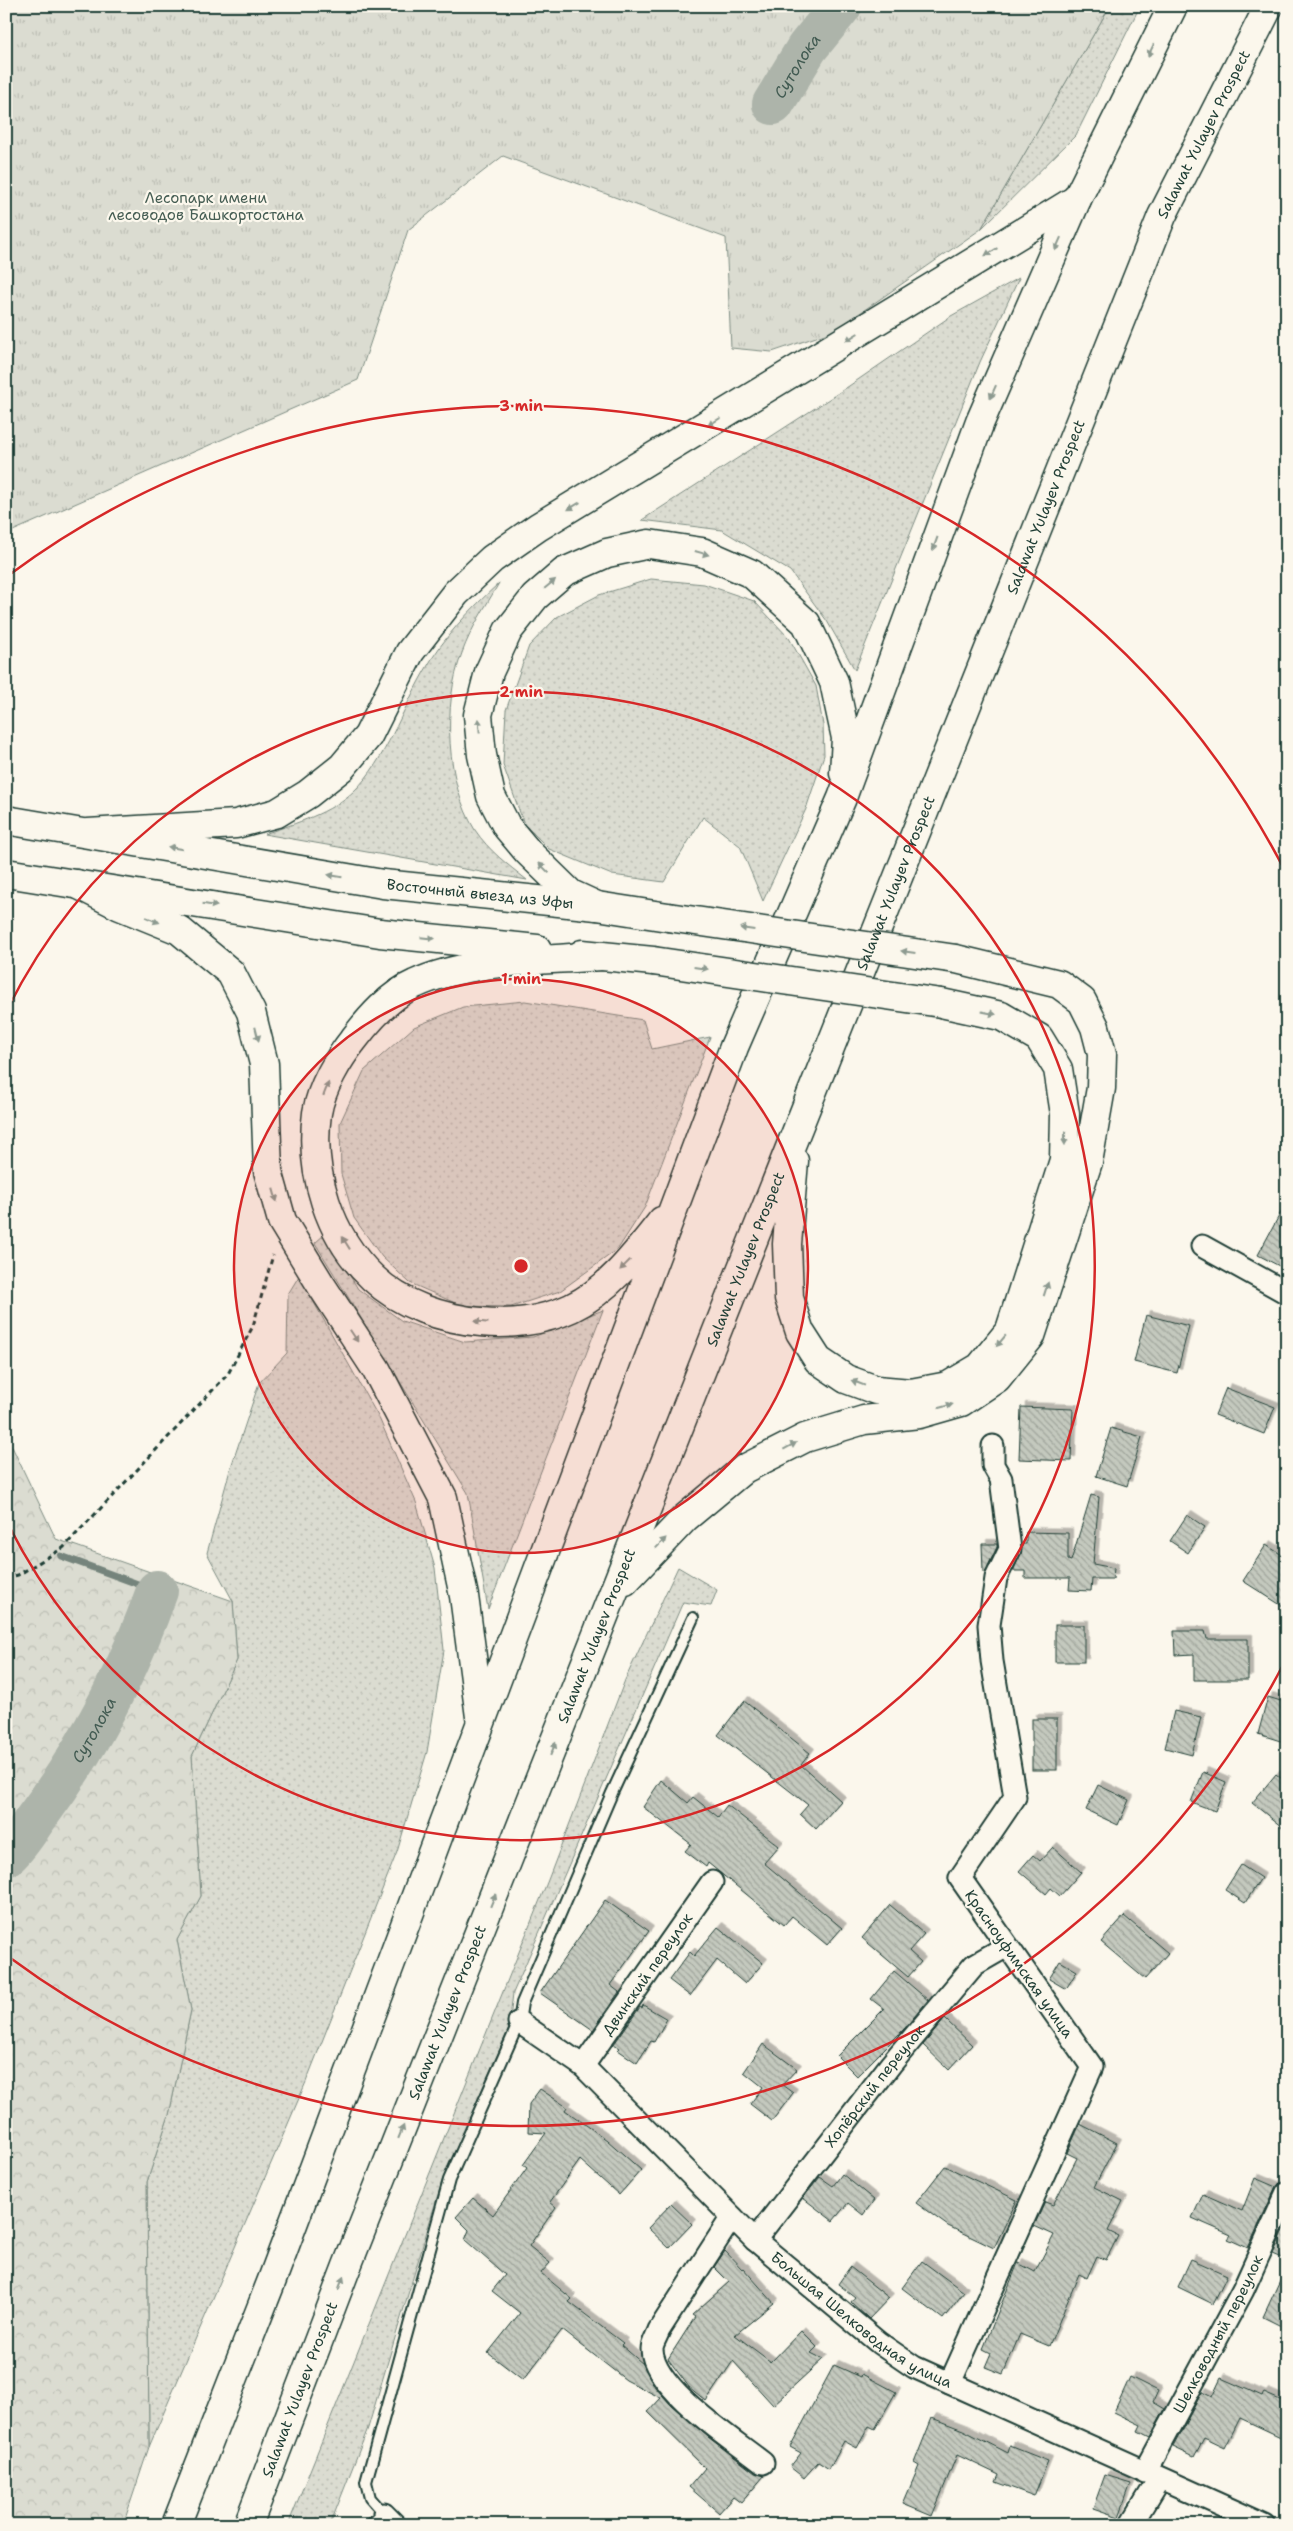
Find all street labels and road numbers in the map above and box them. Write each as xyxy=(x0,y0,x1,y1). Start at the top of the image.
street label: Salawat Yulayev Prospect xyxy=(1152,47,1255,222)
street label: Salawat Yulayev Prospect xyxy=(1002,417,1090,597)
street label: Salawat Yulayev Prospect xyxy=(852,793,939,973)
street label: Восточный выезд из Уфы xyxy=(386,874,574,914)
street label: Salawat Yulayev Prospect xyxy=(702,1169,789,1350)
street label: Salawat Yulayev Prospect xyxy=(553,1546,640,1726)
street label: Красноуфимская улица xyxy=(960,1886,1078,2043)
street label: Двинский переулок xyxy=(597,1909,697,2039)
street label: Salawat Yulayev Prospect xyxy=(404,1922,491,2103)
street label: Хопёрский переулок xyxy=(820,2021,930,2152)
street label: Большая Шелководная улица xyxy=(766,2247,956,2393)
street label: Шелководный переулок xyxy=(1168,2252,1268,2417)
street label: Salawat Yulayev Prospect xyxy=(257,2299,342,2480)

